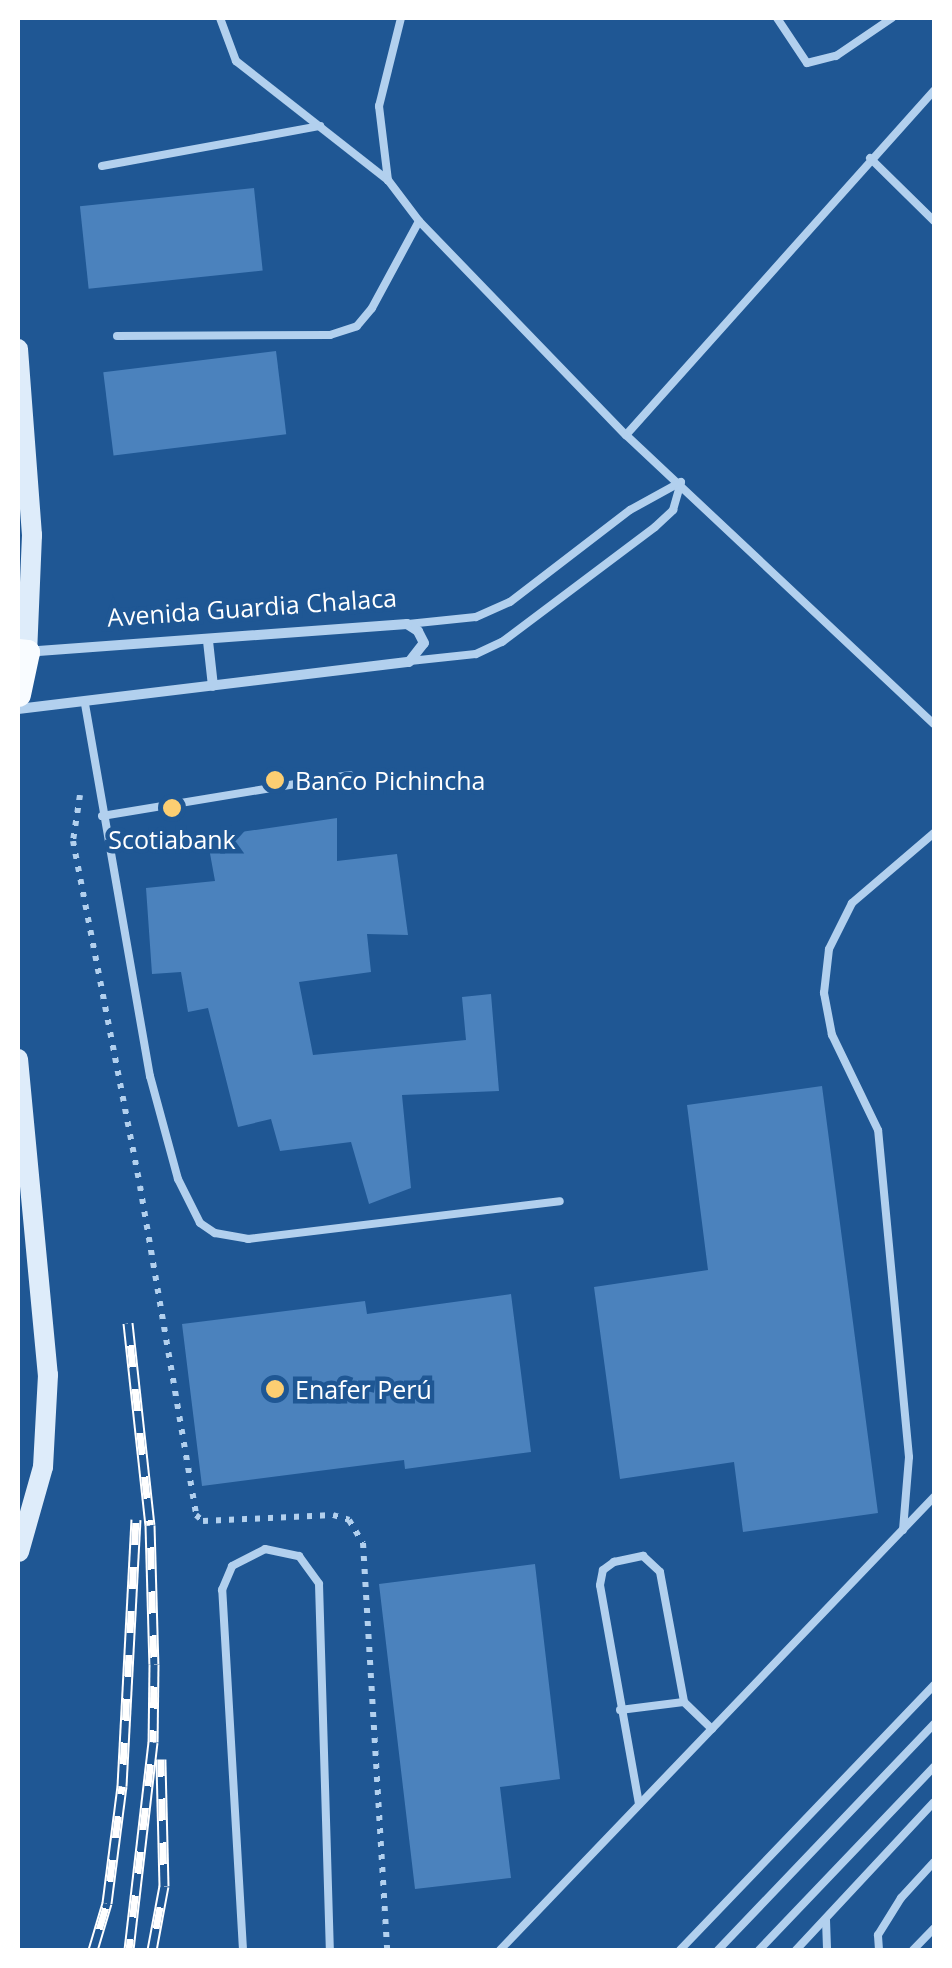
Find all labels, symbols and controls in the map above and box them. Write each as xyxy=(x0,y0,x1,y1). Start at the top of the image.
street label: Avenida Guardia Chalaca xyxy=(106,582,398,632)
place label: Banco Pichincha xyxy=(295,765,485,795)
marker: Banco Pichincha xyxy=(264,769,286,791)
marker: Scotiabank xyxy=(161,797,183,819)
place label: Scotiabank xyxy=(108,824,236,854)
place label: Enafer Perú xyxy=(295,1374,432,1404)
marker: Enafer Perú xyxy=(264,1378,286,1400)

